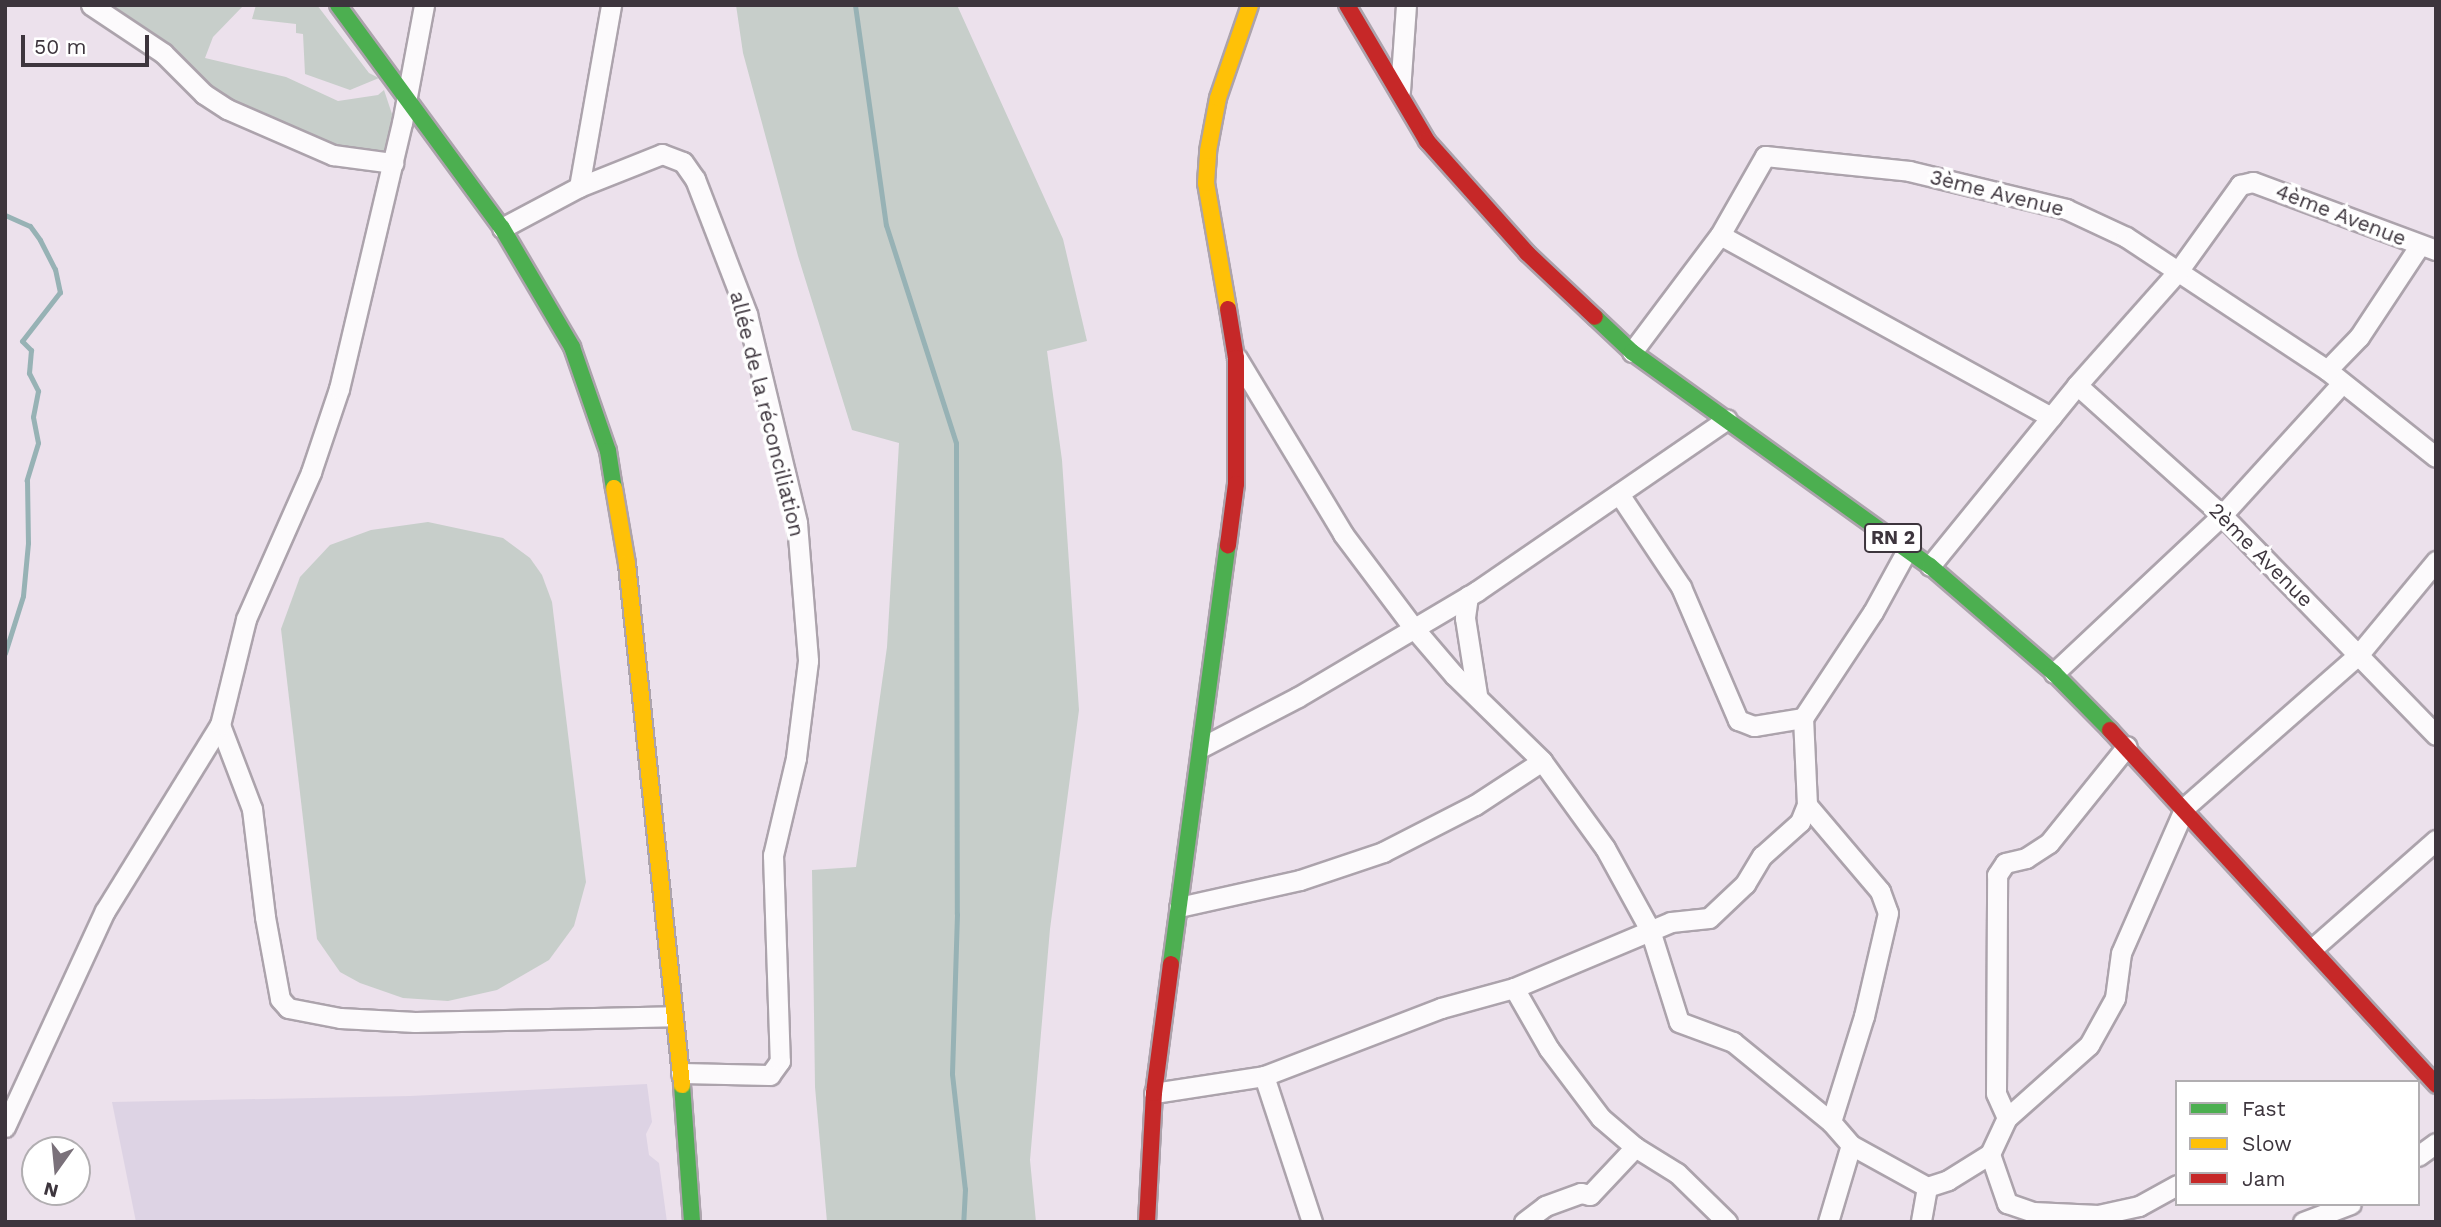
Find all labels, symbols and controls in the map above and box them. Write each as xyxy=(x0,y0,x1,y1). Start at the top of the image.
scale bar xyxy=(24,21,152,65)
text: 50 m xyxy=(34,34,86,59)
street label: 3ème Avenue xyxy=(1927,164,2067,222)
street label: 4ème Avenue xyxy=(2272,178,2410,252)
street label: allée de la réconciliation xyxy=(724,288,810,540)
street label: 2ème Avenue xyxy=(2203,497,2319,613)
road number: RN 2 xyxy=(1863,523,1923,554)
legend xyxy=(2175,1080,2420,1206)
text: Fast xyxy=(2242,1096,2286,1121)
text: Slow xyxy=(2242,1131,2292,1156)
north arrow xyxy=(21,1136,91,1206)
text: Jam xyxy=(2242,1166,2285,1191)
text: N xyxy=(41,1177,61,1203)

